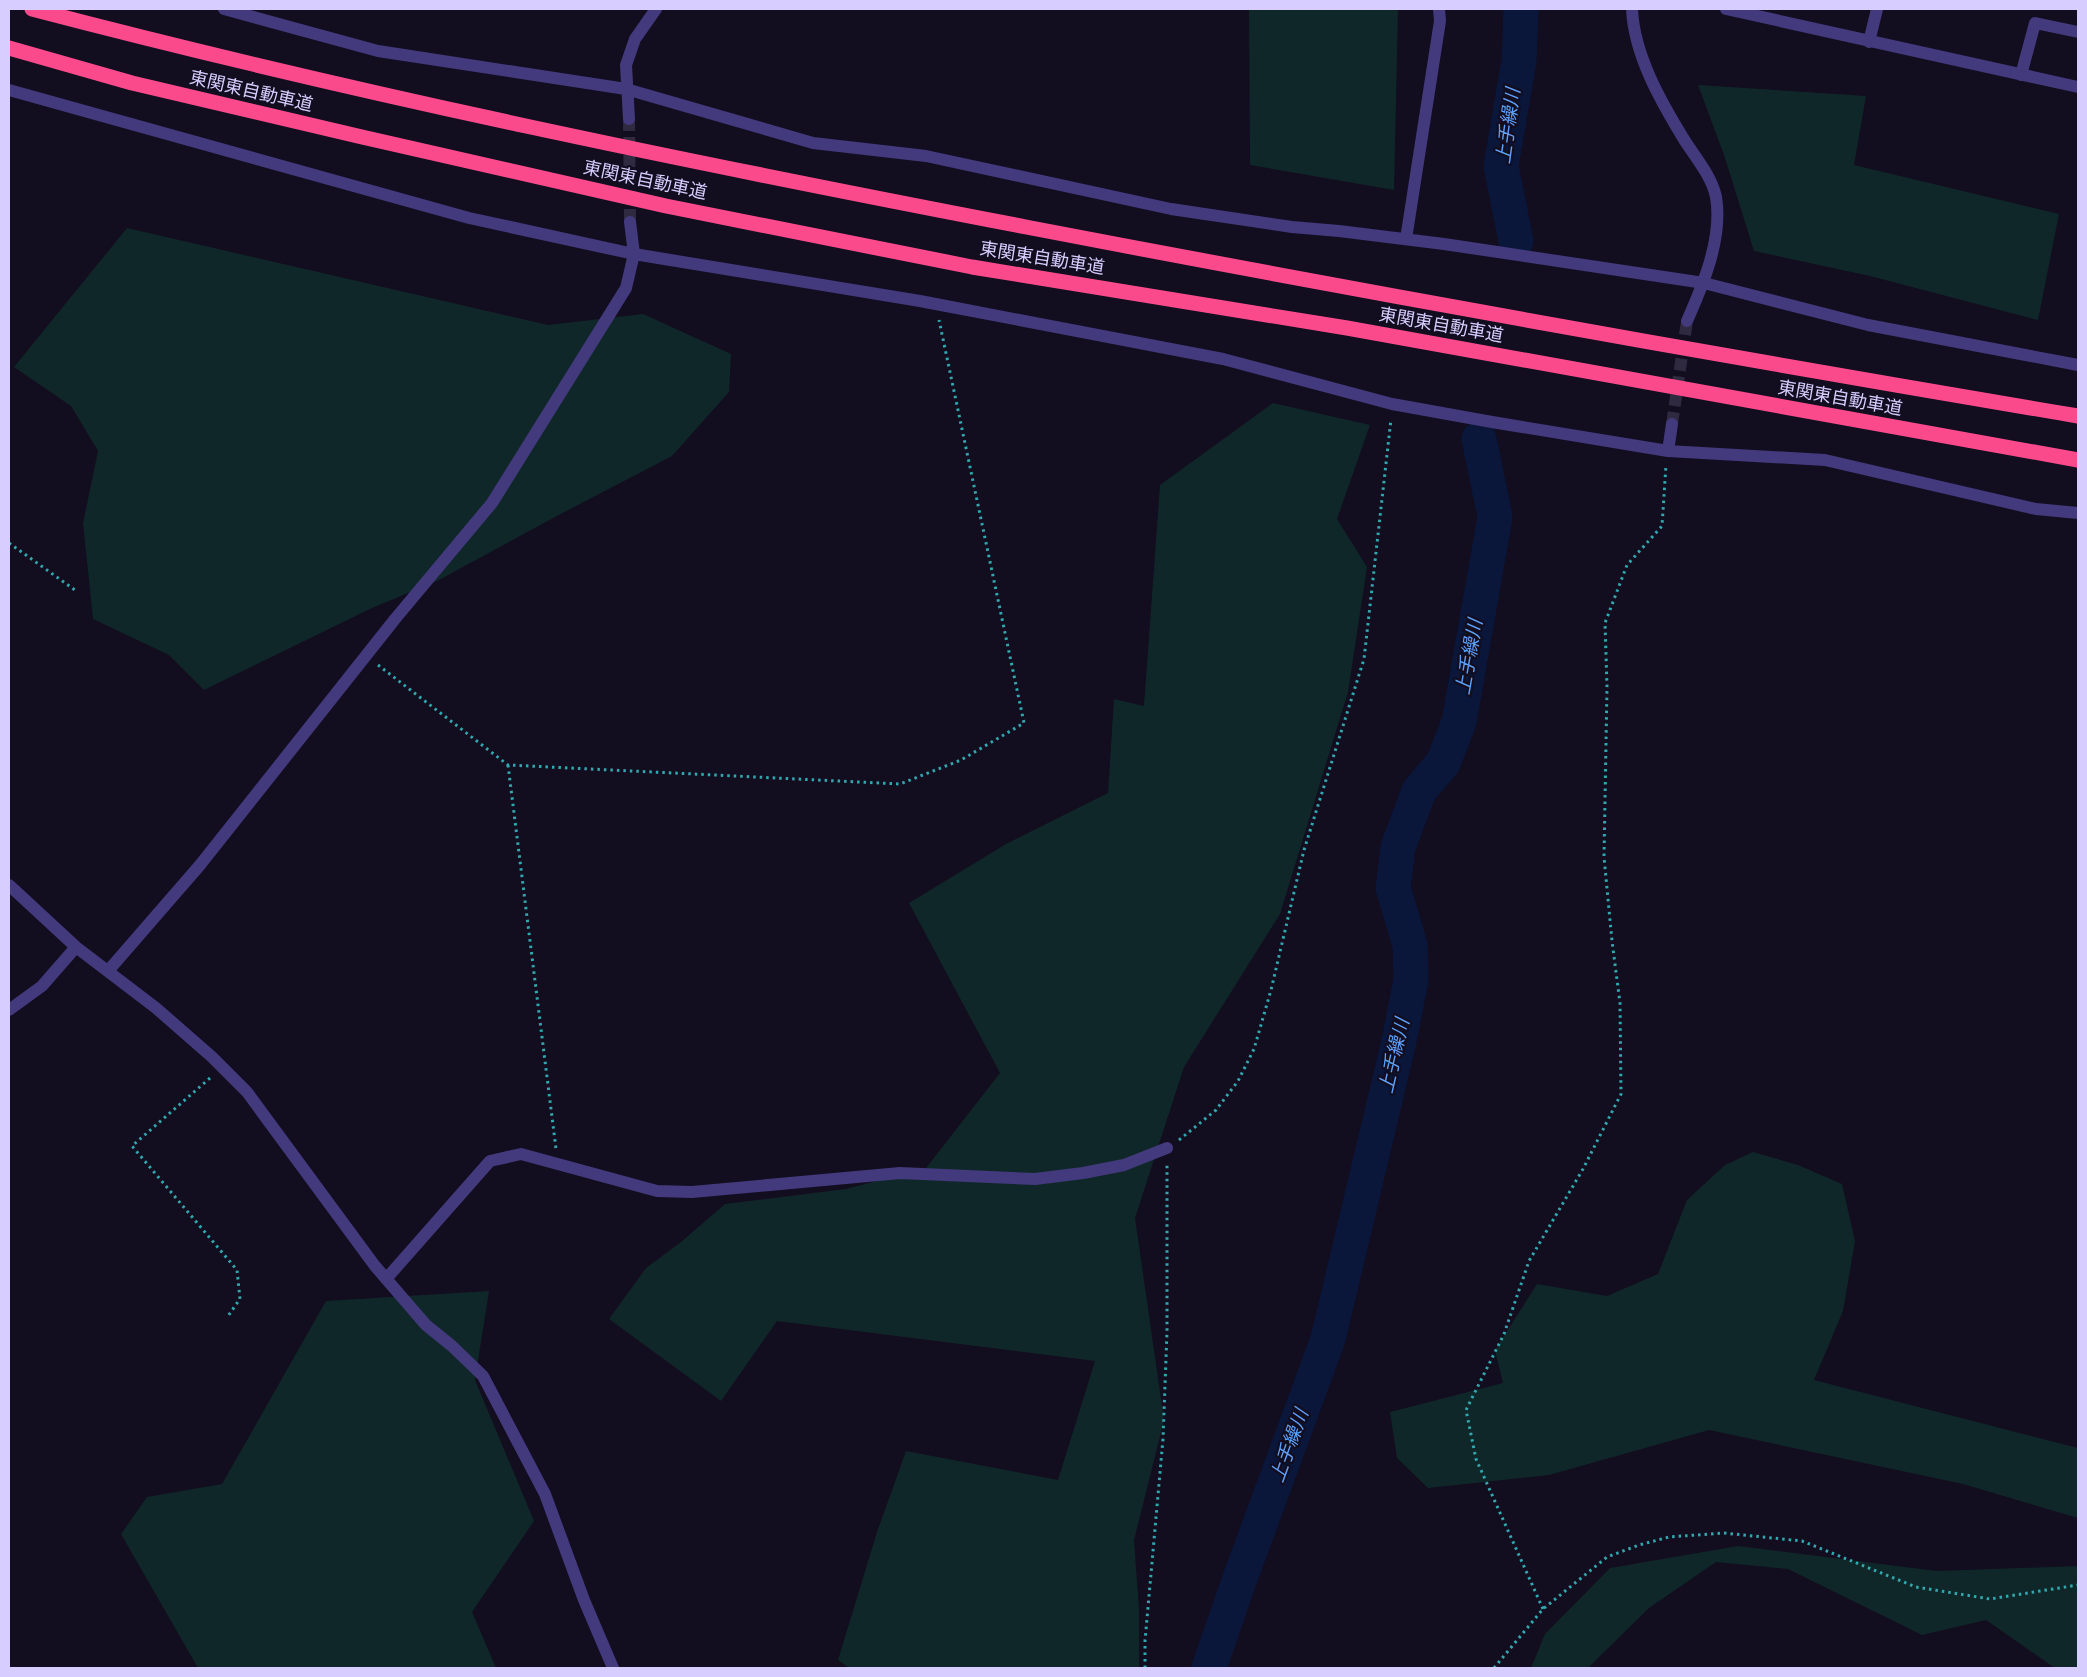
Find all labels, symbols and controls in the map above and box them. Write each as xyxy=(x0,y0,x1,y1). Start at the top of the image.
street label: 東関東自動車道 xyxy=(188,67,315,115)
water label: 上手繰川 xyxy=(1493,85,1524,165)
street label: 東関東自動車道 xyxy=(582,157,709,203)
street label: 東関東自動車道 xyxy=(978,238,1106,278)
street label: 東関東自動車道 xyxy=(1377,304,1505,346)
street label: 東関東自動車道 xyxy=(1776,377,1904,419)
water label: 上手繰川 xyxy=(1453,616,1486,696)
water label: 上手繰川 xyxy=(1376,1015,1413,1095)
water label: 上手繰川 xyxy=(1267,1405,1313,1485)

